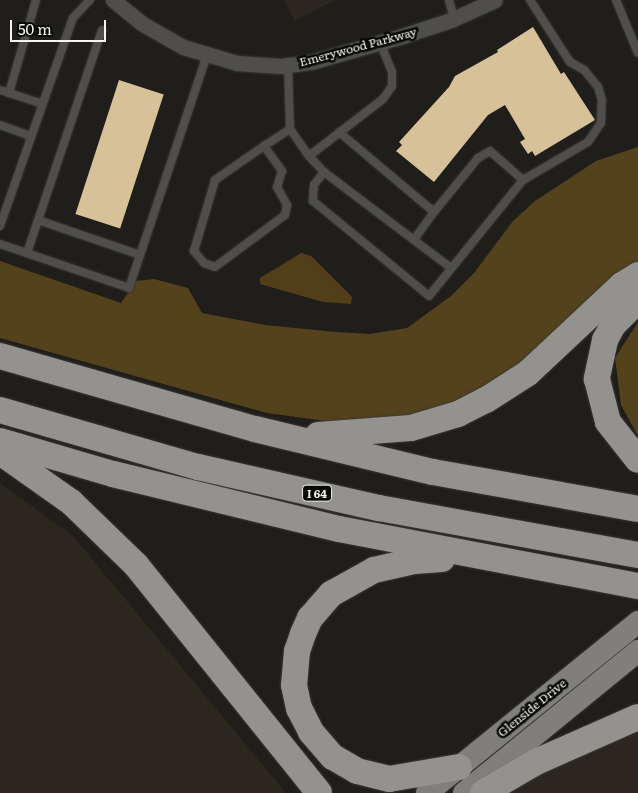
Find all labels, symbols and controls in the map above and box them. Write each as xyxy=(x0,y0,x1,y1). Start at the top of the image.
scale bar xyxy=(12,10,109,42)
text: 50 m xyxy=(18,17,52,40)
street label: Emerywood Parkway xyxy=(298,24,418,70)
road number: I 64 xyxy=(302,484,332,502)
street label: Glenside Drive xyxy=(495,676,569,740)

